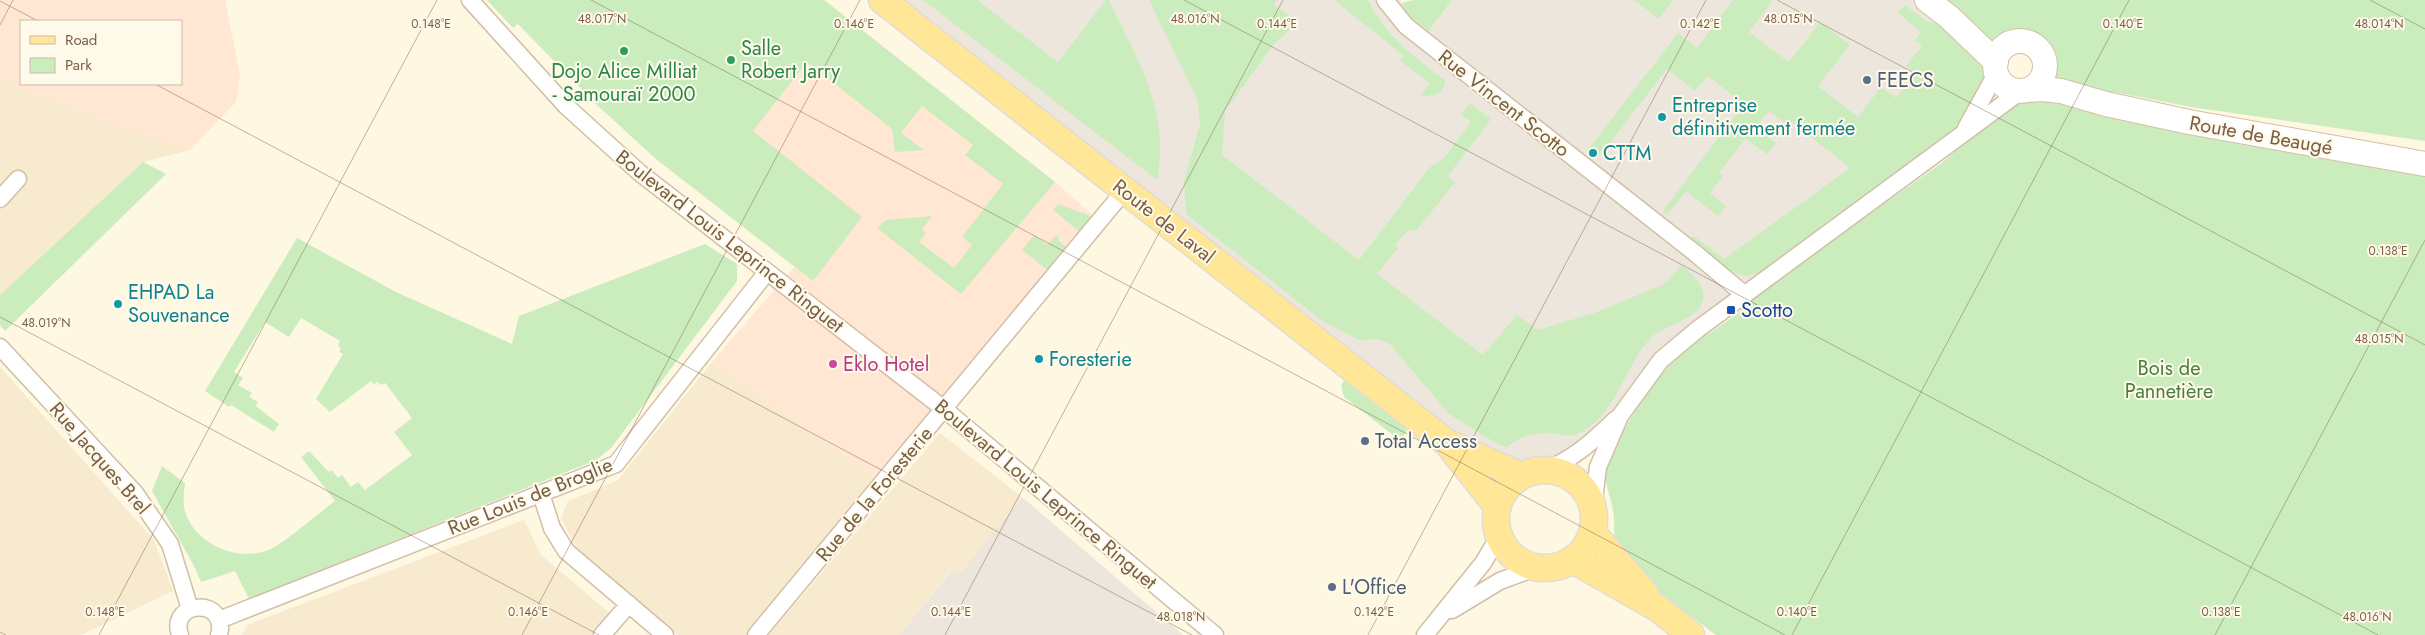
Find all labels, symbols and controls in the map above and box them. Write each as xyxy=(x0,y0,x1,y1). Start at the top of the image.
text: 48.017°N xyxy=(578,10,626,28)
text: 48.016°N xyxy=(1170,10,1220,28)
text: 48.015°N xyxy=(1764,10,1812,28)
text: 0.148°E xyxy=(411,15,451,33)
text: 0.146°E xyxy=(834,15,874,33)
text: 0.144°E xyxy=(1257,15,1297,33)
text: 0.142°E xyxy=(1680,15,1720,33)
text: 0.140°E xyxy=(2103,15,2143,33)
text: 48.014°N xyxy=(2354,15,2404,33)
legend xyxy=(20,20,182,85)
text: Road xyxy=(65,29,97,51)
place label: Salle Robert Jarry xyxy=(741,34,840,86)
street label: Rue Vincent Scotto xyxy=(1432,43,1576,164)
marker: Dojo Alice Milliat - Samouraï 2000 xyxy=(618,45,630,57)
text: Park xyxy=(65,54,92,76)
marker: Salle Robert Jarry xyxy=(725,54,737,66)
place label: Dojo Alice Milliat - Samouraï 2000 xyxy=(551,57,697,109)
place label: FEECS xyxy=(1877,66,1934,95)
marker: FEECS xyxy=(1861,74,1873,86)
place label: Entreprise définitivement fermée xyxy=(1672,91,1855,143)
street label: Route de Beaugé xyxy=(2187,109,2335,162)
marker: Entreprise définitivement fermée xyxy=(1656,111,1668,123)
place label: CTTM xyxy=(1603,139,1652,168)
street label: Boulevard Louis Leprince Ringuet xyxy=(609,143,850,340)
marker: CTTM xyxy=(1587,147,1599,159)
street label: Route de Laval xyxy=(1106,172,1221,271)
text: 0.138°E xyxy=(2368,242,2408,260)
place label: EHPAD La Souvenance xyxy=(128,278,230,330)
place label: Scotto xyxy=(1741,296,1793,325)
marker: EHPAD La Souvenance xyxy=(112,298,124,310)
marker: Scotto xyxy=(1725,304,1737,316)
text: 48.019°N xyxy=(21,314,71,332)
text: 48.015°N xyxy=(2355,330,2403,348)
place label: Foresterie xyxy=(1049,345,1132,374)
place label: Eklo Hotel xyxy=(843,350,929,379)
marker: Foresterie xyxy=(1033,353,1045,365)
park label: Bois de Pannetière xyxy=(2125,354,2213,406)
marker: Eklo Hotel xyxy=(827,358,839,370)
street label: Boulevard Louis Leprince Ringuet xyxy=(928,392,1163,596)
street label: Rue Jacques Brel xyxy=(42,396,157,521)
street label: Rue de la Foresterie xyxy=(809,420,940,568)
place label: Total Access xyxy=(1375,427,1477,456)
marker: Total Access xyxy=(1359,435,1371,447)
street label: Rue Louis de Broglie xyxy=(443,450,617,543)
place label: L'Office xyxy=(1342,573,1407,602)
marker: L'Office xyxy=(1326,581,1338,593)
text: 0.148°E xyxy=(85,603,125,621)
text: 0.146°E xyxy=(508,603,548,621)
text: 0.144°E xyxy=(931,603,971,621)
text: 0.142°E xyxy=(1354,603,1394,621)
text: 0.140°E xyxy=(1777,603,1817,621)
text: 0.138°E xyxy=(2201,603,2241,621)
text: 48.018°N xyxy=(1157,608,1205,626)
text: 48.016°N xyxy=(2342,608,2392,626)

